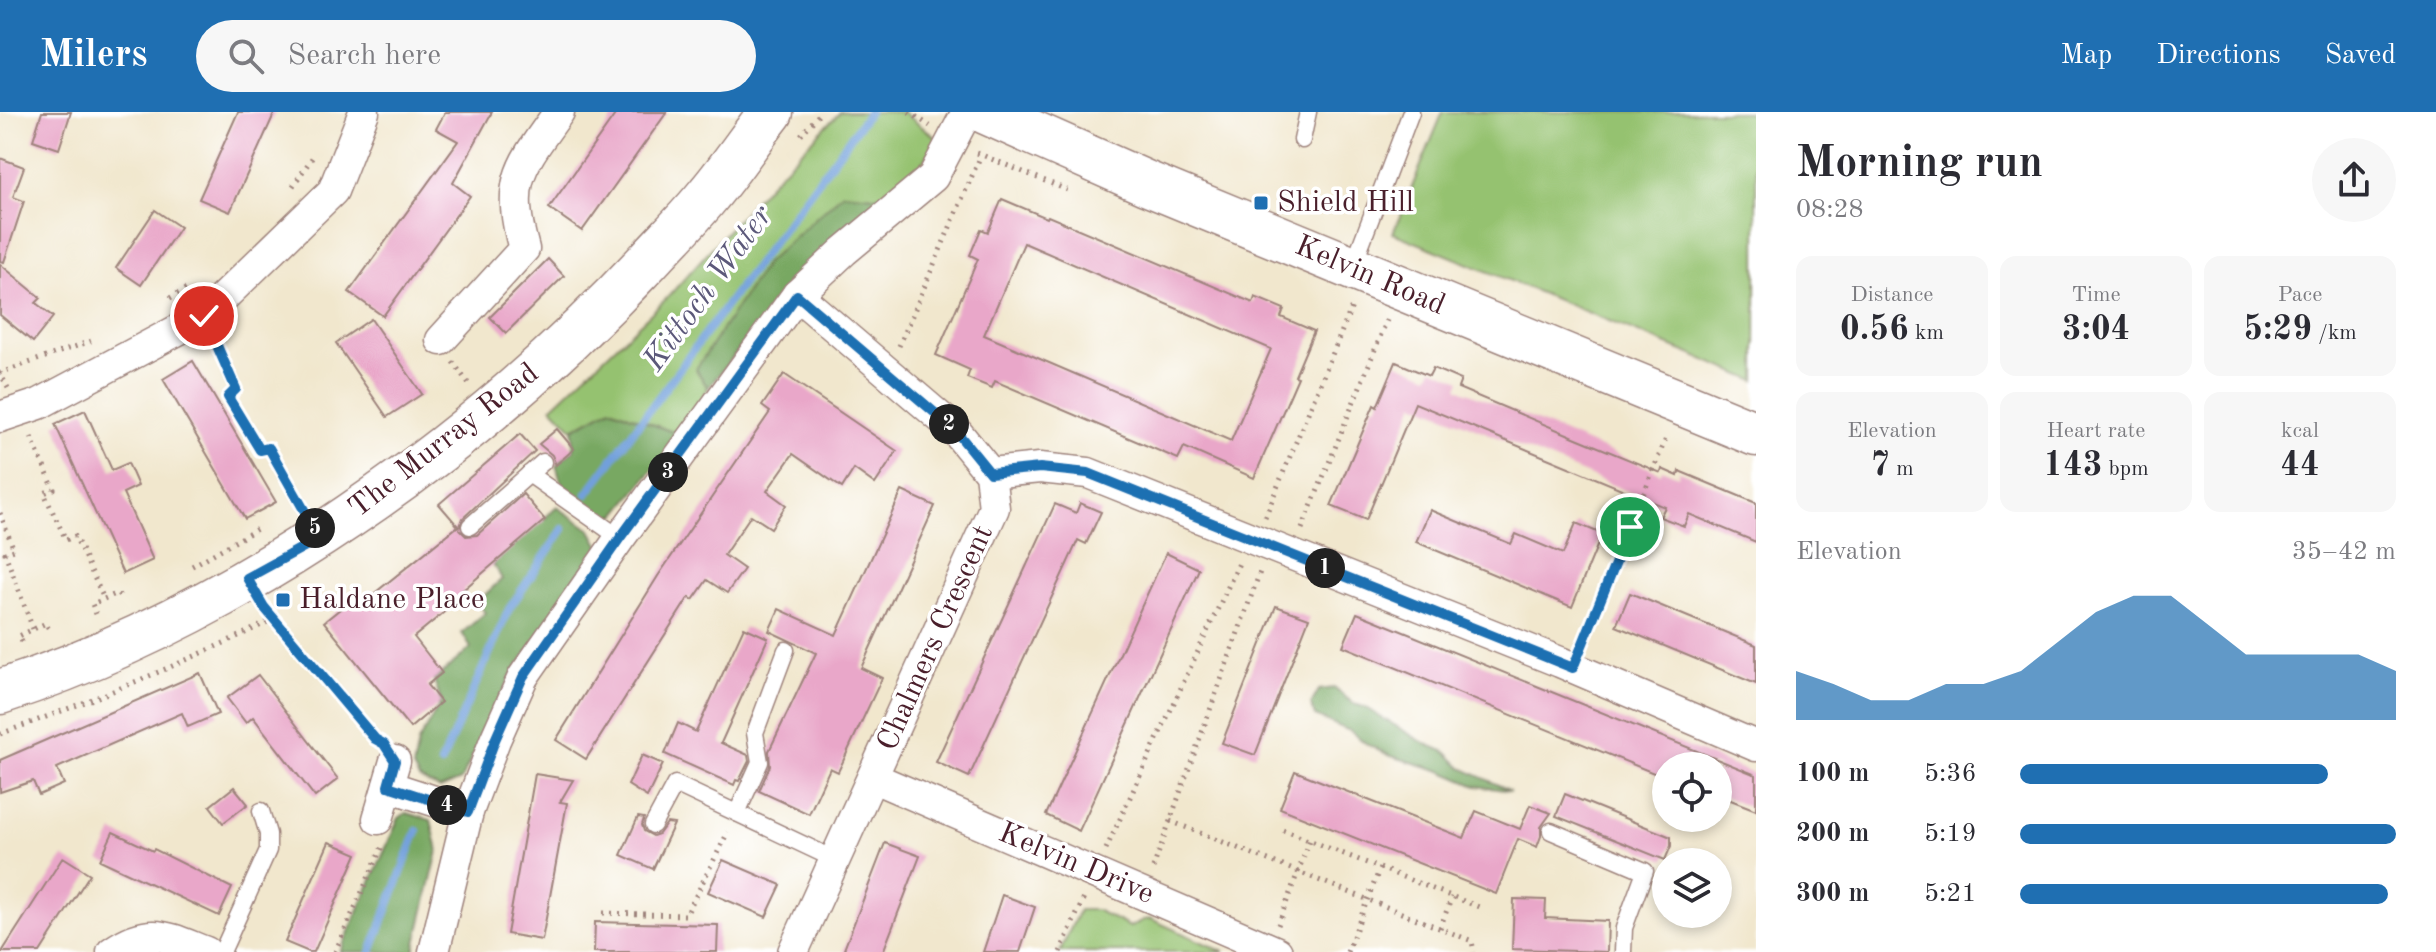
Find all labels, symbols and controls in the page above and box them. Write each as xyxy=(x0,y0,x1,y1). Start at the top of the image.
search box xyxy=(196,20,756,92)
icon: search xyxy=(224,34,268,78)
text: Milers xyxy=(40,37,148,75)
text: Search here xyxy=(288,41,441,71)
text: Map xyxy=(2060,42,2112,70)
text: Directions xyxy=(2156,42,2281,70)
text: Saved xyxy=(2325,42,2396,70)
button: share xyxy=(2312,138,2396,222)
text: Morning run xyxy=(1796,142,2043,186)
place label: Shield Hill xyxy=(1277,188,1414,218)
marker: Shield Hill xyxy=(1252,194,1270,212)
text: 08:28 xyxy=(1796,197,1864,223)
water label: Kittoch Water xyxy=(638,200,780,378)
street label: Kelvin Road xyxy=(1290,231,1450,321)
pin xyxy=(170,282,238,350)
text: Distance xyxy=(1851,284,1933,306)
text: Time xyxy=(2071,284,2121,306)
text: Pace xyxy=(2278,284,2322,306)
icon: check xyxy=(182,294,226,338)
text: 0.56 xyxy=(1840,313,1909,347)
text: 3:04 xyxy=(2062,313,2130,347)
text: 5:29 xyxy=(2243,313,2312,347)
text: km xyxy=(1909,322,1944,344)
text: /km xyxy=(2312,322,2357,344)
street label: The Murray Road xyxy=(344,358,544,524)
pin: 2 xyxy=(929,404,969,444)
text: 2 xyxy=(943,413,955,435)
text: Elevation xyxy=(1847,420,1937,442)
text: Heart rate xyxy=(2047,420,2145,442)
text: kcal xyxy=(2281,420,2319,442)
text: 7 xyxy=(1870,449,1890,483)
text: 143 xyxy=(2043,449,2102,483)
text: 44 xyxy=(2280,449,2320,483)
pin: 3 xyxy=(648,452,688,492)
text: m xyxy=(1890,458,1914,480)
text: bpm xyxy=(2102,458,2149,480)
text: 3 xyxy=(662,461,674,483)
pin xyxy=(1596,493,1664,561)
icon: arrive xyxy=(1608,505,1652,549)
pin: 5 xyxy=(295,508,335,548)
text: 5 xyxy=(309,517,321,539)
street label: Chalmers Crescent xyxy=(873,521,999,755)
text: Elevation xyxy=(1796,539,1902,565)
text: 35–42 m xyxy=(2292,539,2396,565)
pin: 1 xyxy=(1305,548,1345,588)
text: 1 xyxy=(1319,557,1331,579)
place label: Haldane Place xyxy=(299,585,485,615)
marker: Haldane Place xyxy=(274,591,292,609)
map controls xyxy=(1652,752,1732,928)
button: locate xyxy=(1652,752,1732,832)
text: 100 m xyxy=(1796,761,1869,787)
text: 5:36 xyxy=(1924,761,1977,787)
pin: 4 xyxy=(427,785,467,825)
text: 4 xyxy=(441,794,453,816)
street label: Kelvin Drive xyxy=(994,818,1158,910)
text: 200 m xyxy=(1796,821,1869,847)
text: 5:19 xyxy=(1924,821,1977,847)
button: layers xyxy=(1652,848,1732,928)
text: 300 m xyxy=(1796,881,1869,907)
text: 5:21 xyxy=(1924,881,1977,907)

